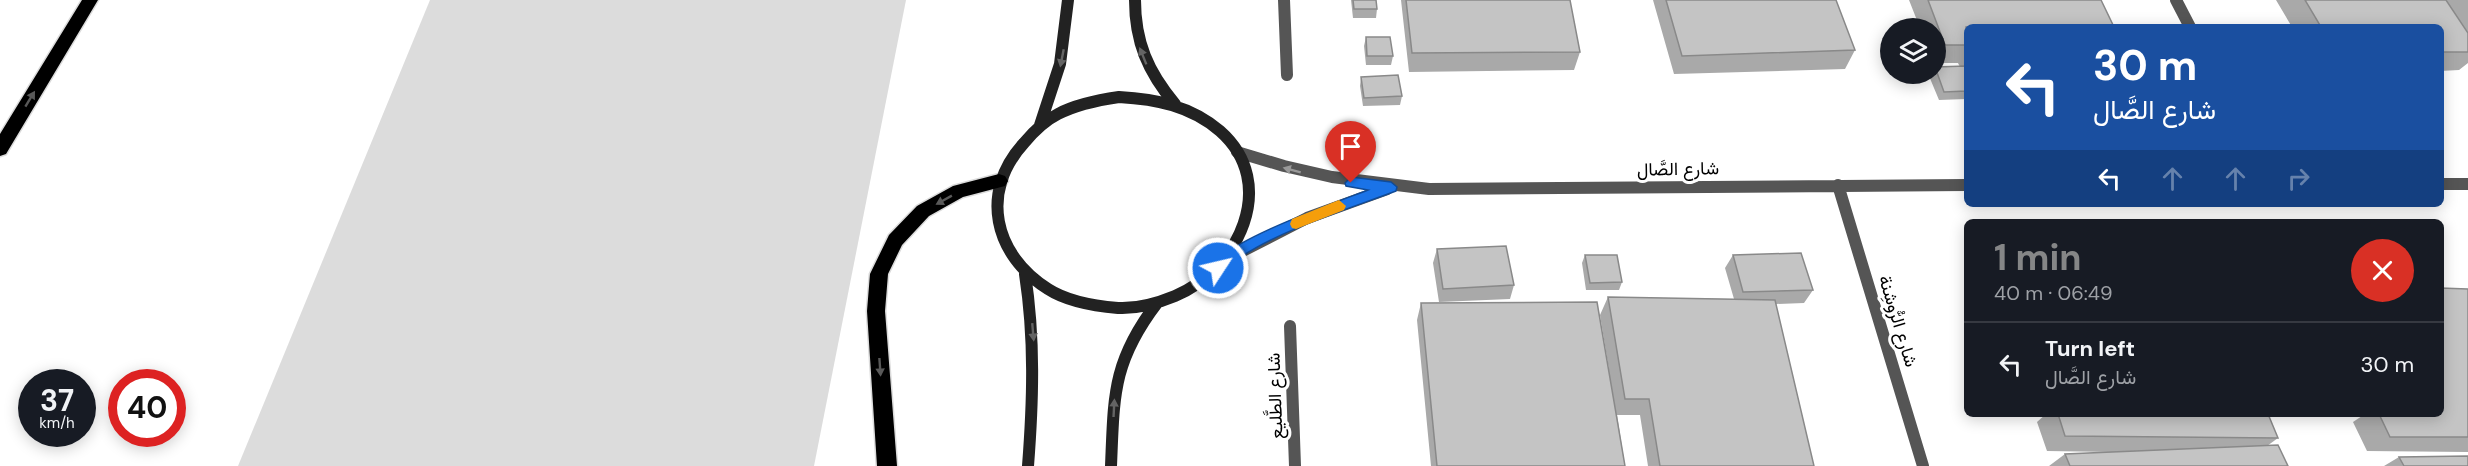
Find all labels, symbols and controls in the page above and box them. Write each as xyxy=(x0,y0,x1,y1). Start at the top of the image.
map controls xyxy=(1880,18,1946,84)
button: layers xyxy=(1880,18,1946,84)
text: 30 m xyxy=(2093,38,2197,93)
one-way arrow xyxy=(1138,47,1148,65)
icon: left xyxy=(1994,48,2072,126)
one-way arrow xyxy=(1057,49,1066,68)
one-way arrow xyxy=(25,91,36,107)
text: شارع الصَّال xyxy=(2093,92,2216,127)
pin xyxy=(1325,121,1376,183)
icon: arrive xyxy=(1334,130,1367,163)
street label: شارع الصَّال xyxy=(1637,156,1719,182)
icon: left xyxy=(2093,162,2126,195)
icon: ahead xyxy=(2156,162,2189,195)
icon: ahead xyxy=(2219,162,2252,195)
icon: right xyxy=(2282,162,2315,195)
one-way arrow xyxy=(1283,164,1301,174)
one-way arrow xyxy=(936,194,952,205)
text: 1 min xyxy=(1994,234,2082,281)
position arrow xyxy=(1186,236,1250,300)
button: close xyxy=(2351,239,2414,302)
street label: شارع الرُّوشِنة xyxy=(1873,272,1923,370)
text: 40 m · 06:49 xyxy=(1994,280,2113,306)
one-way arrow xyxy=(1029,322,1038,341)
text: Turn left xyxy=(2045,334,2135,363)
icon: left xyxy=(1994,348,2027,381)
text: 30 m xyxy=(2360,350,2414,379)
street label: شارع الطَّليع xyxy=(1260,352,1289,440)
one-way arrow xyxy=(875,358,885,377)
text: شارع الصَّال xyxy=(2045,364,2136,390)
speed limit sign: 40 xyxy=(108,369,186,447)
text: 37 xyxy=(40,381,74,420)
one-way arrow xyxy=(1109,398,1119,417)
text: km/h xyxy=(39,413,75,433)

